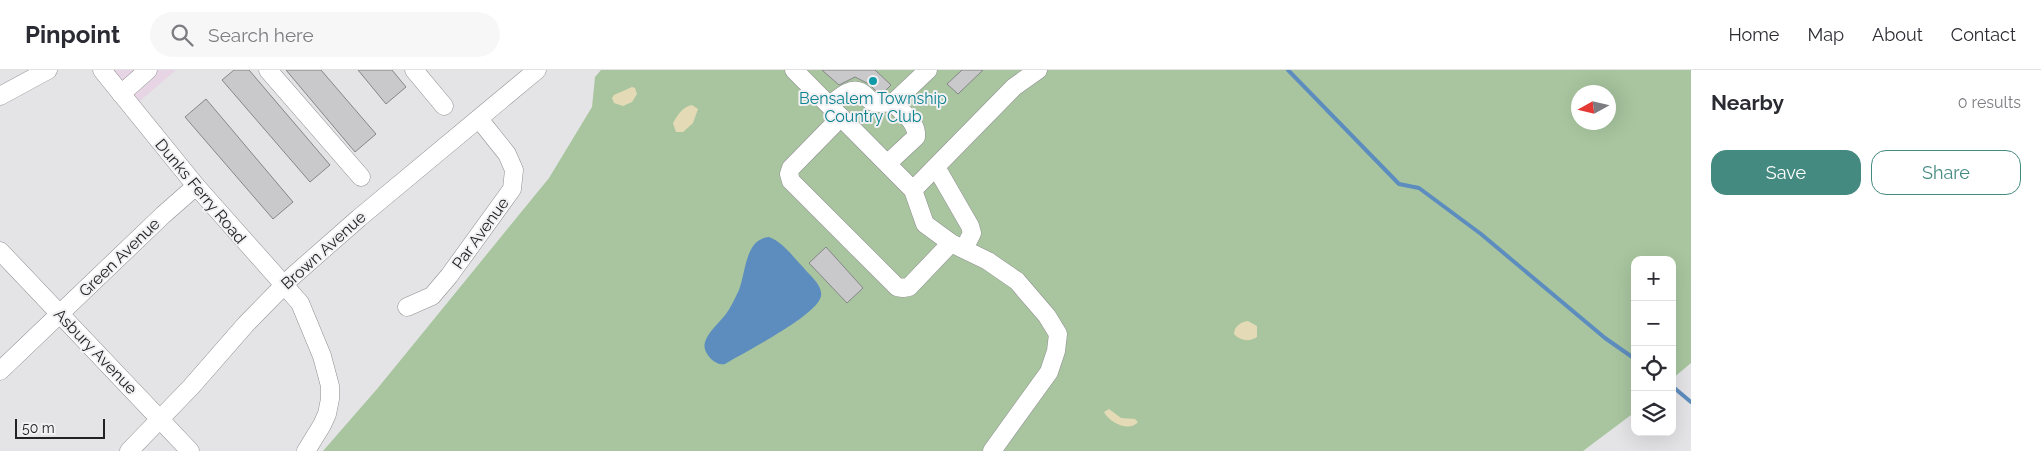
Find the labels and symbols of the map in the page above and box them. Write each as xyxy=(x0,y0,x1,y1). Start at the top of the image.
marker: Bensalem Township Country Club xyxy=(867,75,879,87)
north arrow xyxy=(1571,85,1616,130)
place label: Bensalem Township Country Club xyxy=(799,89,947,126)
street label: Dunks Ferry Road xyxy=(151,135,250,248)
street label: Par Avenue xyxy=(448,194,513,273)
street label: Brown Avenue xyxy=(277,207,370,293)
street label: Green Avenue xyxy=(75,214,164,301)
street label: Asbury Avenue xyxy=(50,305,141,398)
scale bar xyxy=(15,416,105,439)

